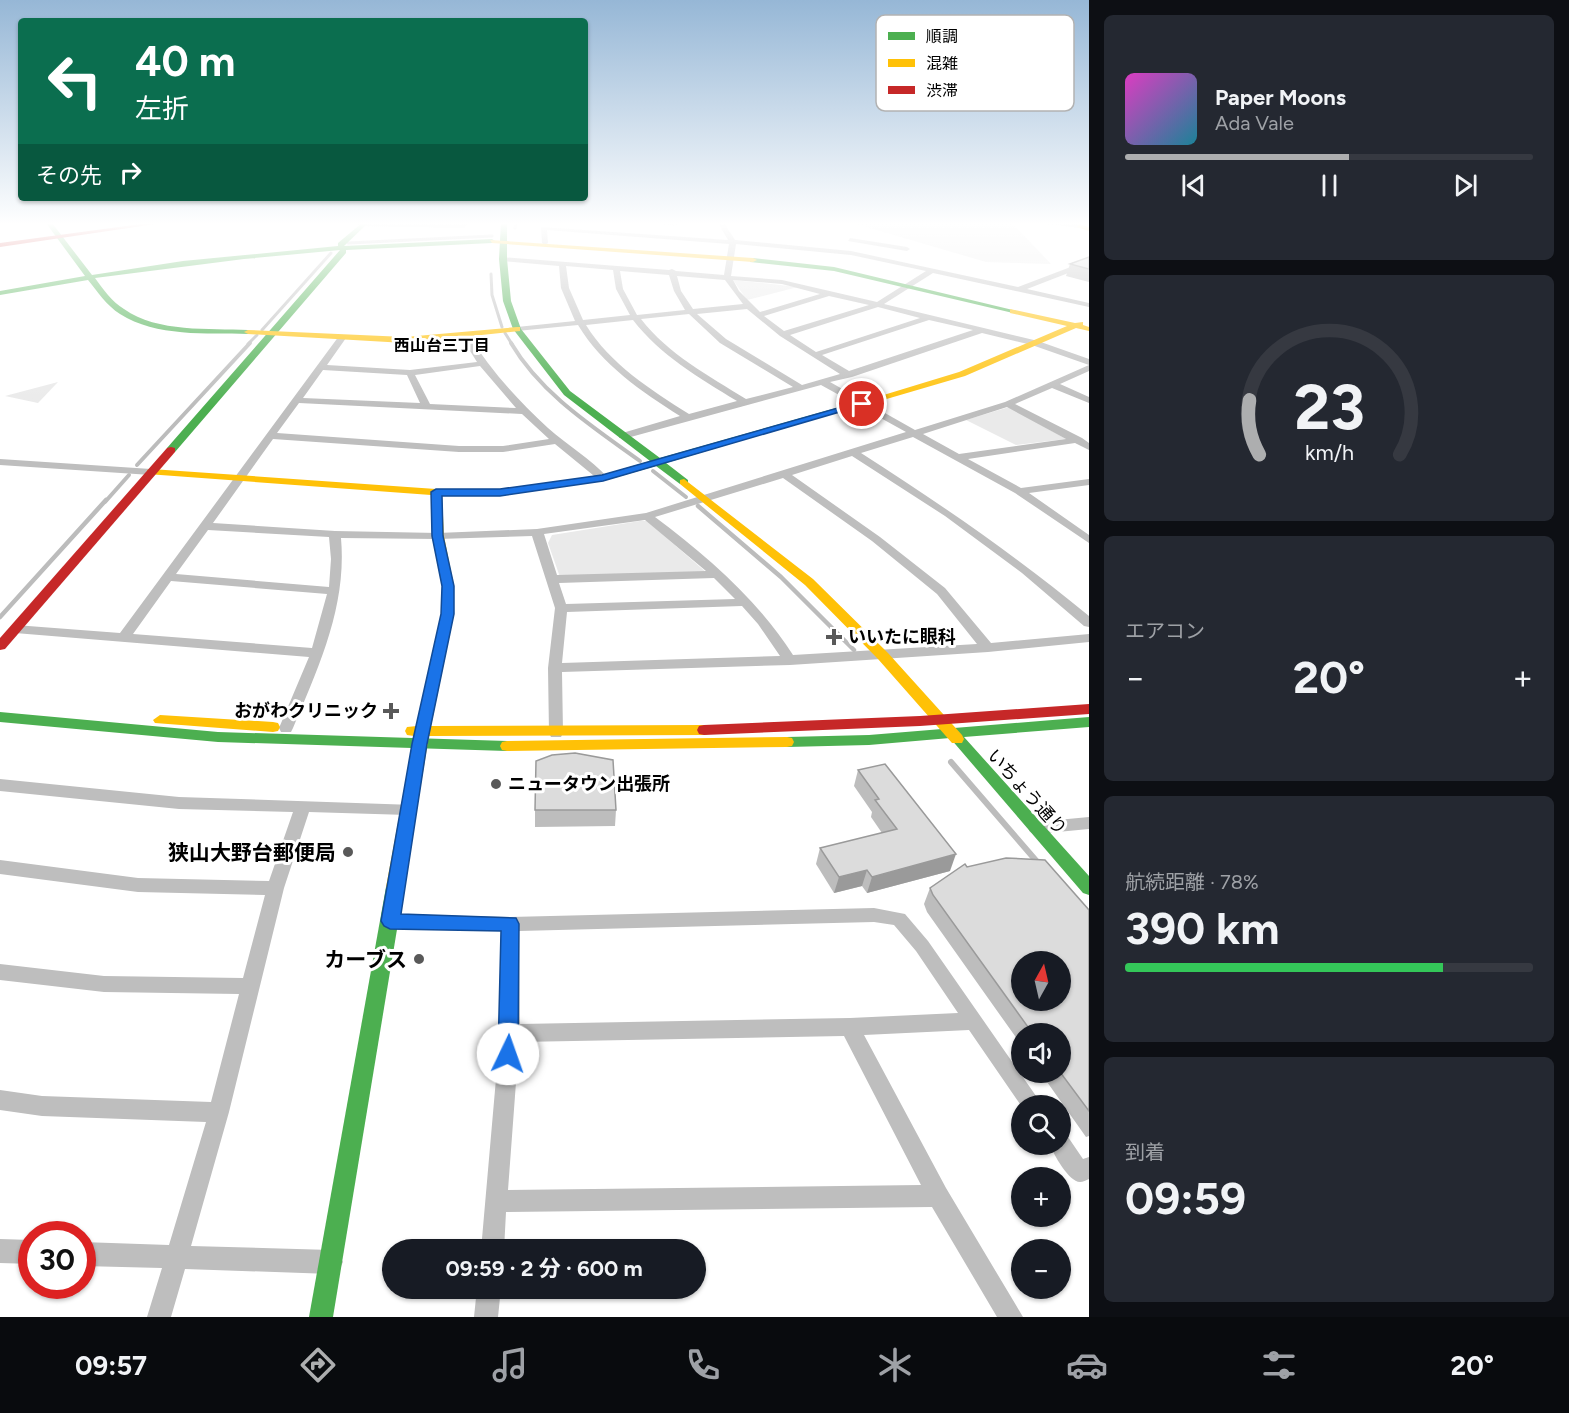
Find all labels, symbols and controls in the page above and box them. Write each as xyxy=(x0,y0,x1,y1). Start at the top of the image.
legend xyxy=(876,15,1074,111)
text: 順調 xyxy=(926,27,958,46)
text: 40 m xyxy=(135,36,235,87)
icon: left xyxy=(36,42,114,120)
text: 混雑 xyxy=(926,54,958,73)
text: 渋滞 xyxy=(926,81,958,100)
text: Paper Moons xyxy=(1215,84,1346,111)
text: 左折 xyxy=(135,92,189,125)
text: Ada Vale xyxy=(1215,111,1294,135)
icon: right xyxy=(114,156,147,189)
text: その先 xyxy=(36,162,102,189)
icon: previous xyxy=(1177,169,1210,202)
icon: pause xyxy=(1313,169,1346,202)
icon: next xyxy=(1449,169,1482,202)
district label: 西山台三丁目 xyxy=(394,336,490,355)
text: 23 xyxy=(1294,370,1364,445)
pin xyxy=(836,378,887,429)
icon: arrive xyxy=(845,387,878,420)
text: km/h xyxy=(1305,441,1353,466)
text: エアコン xyxy=(1125,619,1205,643)
place label: いいたに眼科 xyxy=(848,626,956,648)
marker: いいたに眼科 xyxy=(825,628,843,646)
text: 20° xyxy=(1293,650,1365,704)
text: − xyxy=(1125,658,1146,697)
text: + xyxy=(1512,658,1533,697)
place label: おがわクリニック xyxy=(234,700,378,722)
marker: おがわクリニック xyxy=(382,702,400,720)
street label: いちょう通り xyxy=(983,745,1071,839)
place label: ニュータウン出張所 xyxy=(508,773,670,795)
marker: ニュータウン出張所 xyxy=(489,777,503,791)
place label: 狭山大野台郵便局 xyxy=(168,840,336,865)
marker: 狭山大野台郵便局 xyxy=(341,845,355,859)
text: 航続距離 · 78% xyxy=(1125,870,1259,894)
text: 390 km xyxy=(1125,901,1279,955)
place label: カーブス xyxy=(324,947,407,972)
north arrow xyxy=(1011,951,1071,1011)
map controls xyxy=(1011,951,1071,1299)
marker: カーブス xyxy=(412,952,426,966)
position arrow xyxy=(476,1022,540,1086)
button: sound xyxy=(1011,1023,1071,1083)
button: search xyxy=(1011,1095,1071,1155)
text: 到着 xyxy=(1125,1140,1165,1164)
button: + xyxy=(1011,1167,1071,1227)
text: 09:59 xyxy=(1125,1171,1246,1225)
speed limit sign: 30 xyxy=(18,1221,96,1299)
button: − xyxy=(1011,1239,1071,1299)
text: 09:59 · 2 分 · 600 m xyxy=(445,1255,643,1282)
icon: directions xyxy=(297,1344,339,1386)
icon: music xyxy=(489,1344,531,1386)
icon: phone xyxy=(682,1344,724,1386)
icon: climate xyxy=(874,1344,916,1386)
icon: car xyxy=(1066,1344,1108,1386)
icon: filters xyxy=(1258,1344,1300,1386)
text: 09:57 xyxy=(75,1349,147,1382)
text: 20° xyxy=(1451,1349,1494,1382)

